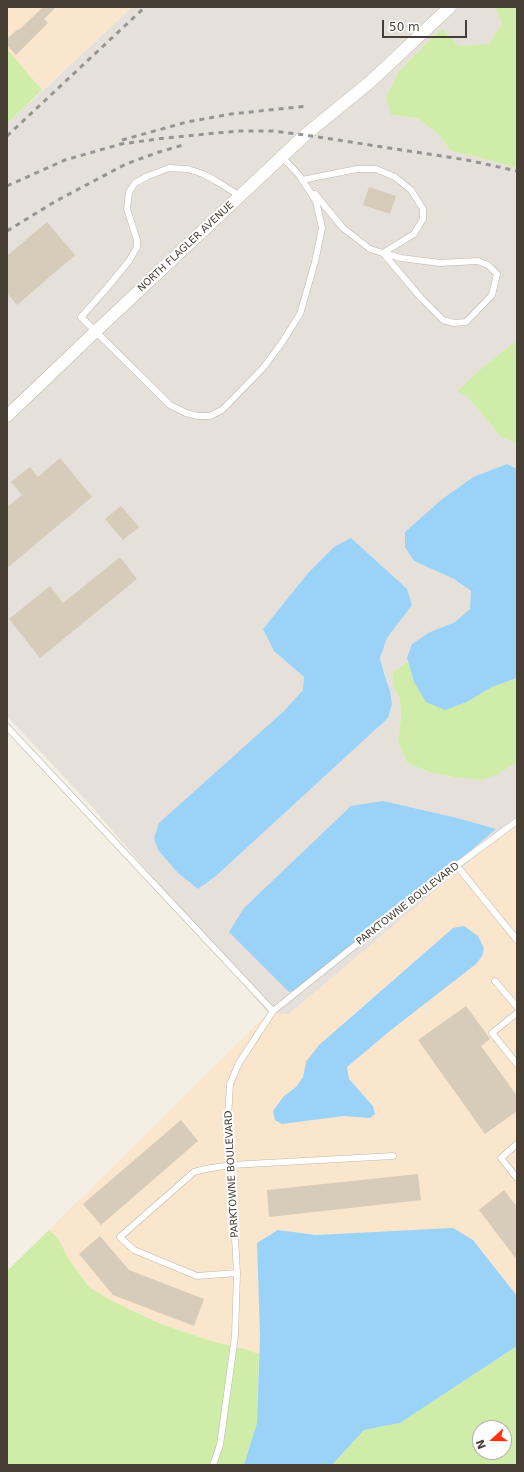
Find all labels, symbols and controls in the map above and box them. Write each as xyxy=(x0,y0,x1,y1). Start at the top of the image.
scale bar xyxy=(384,12,469,38)
text: 50 m xyxy=(389,20,420,34)
street label: NORTH FLAGLER AVENUE xyxy=(136,199,236,295)
street label: PARKTOWNE BOULEVARD xyxy=(354,860,462,948)
street label: PARKTOWNE BOULEVARD xyxy=(223,1110,241,1238)
north arrow xyxy=(472,1420,512,1460)
text: N xyxy=(474,1437,489,1451)

